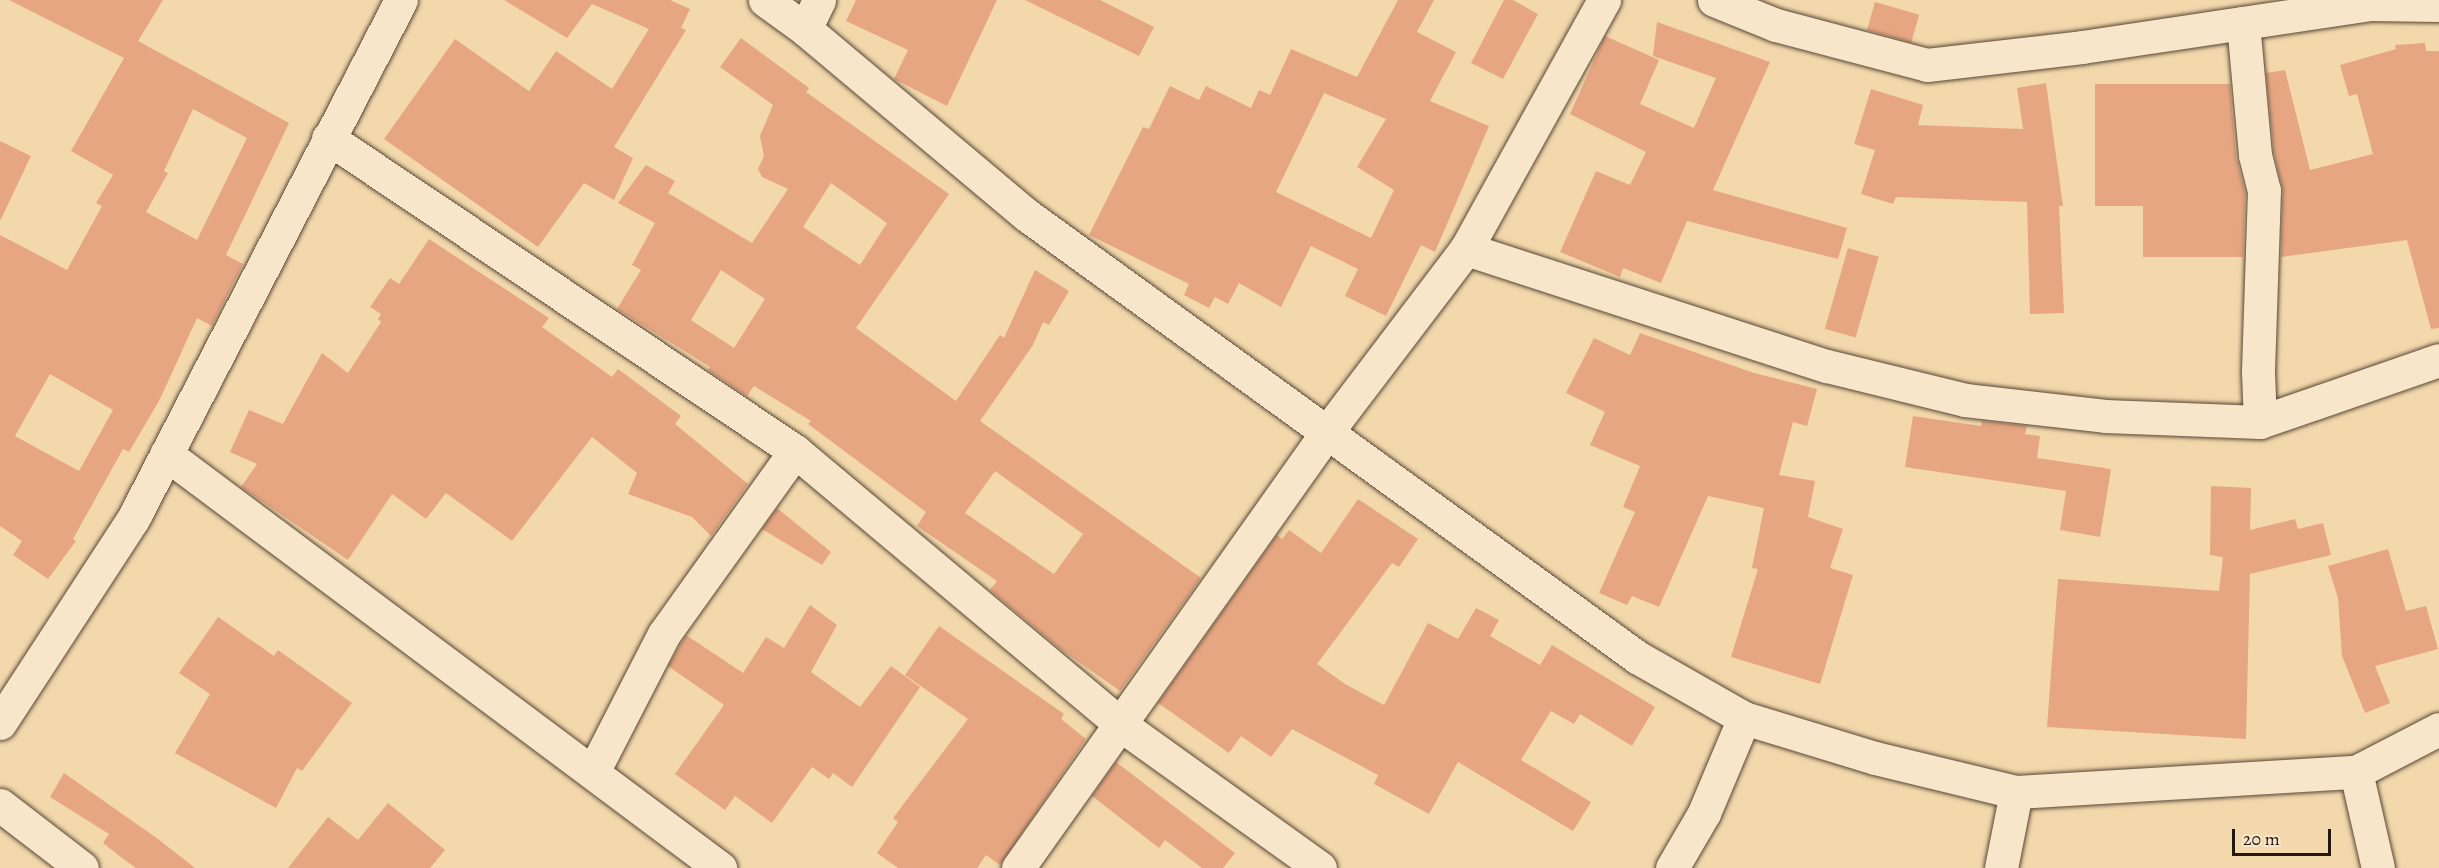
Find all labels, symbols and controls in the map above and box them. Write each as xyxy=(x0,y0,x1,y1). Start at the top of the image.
scale bar xyxy=(2235,817,2334,855)
text: 20 m xyxy=(2243,827,2280,851)

